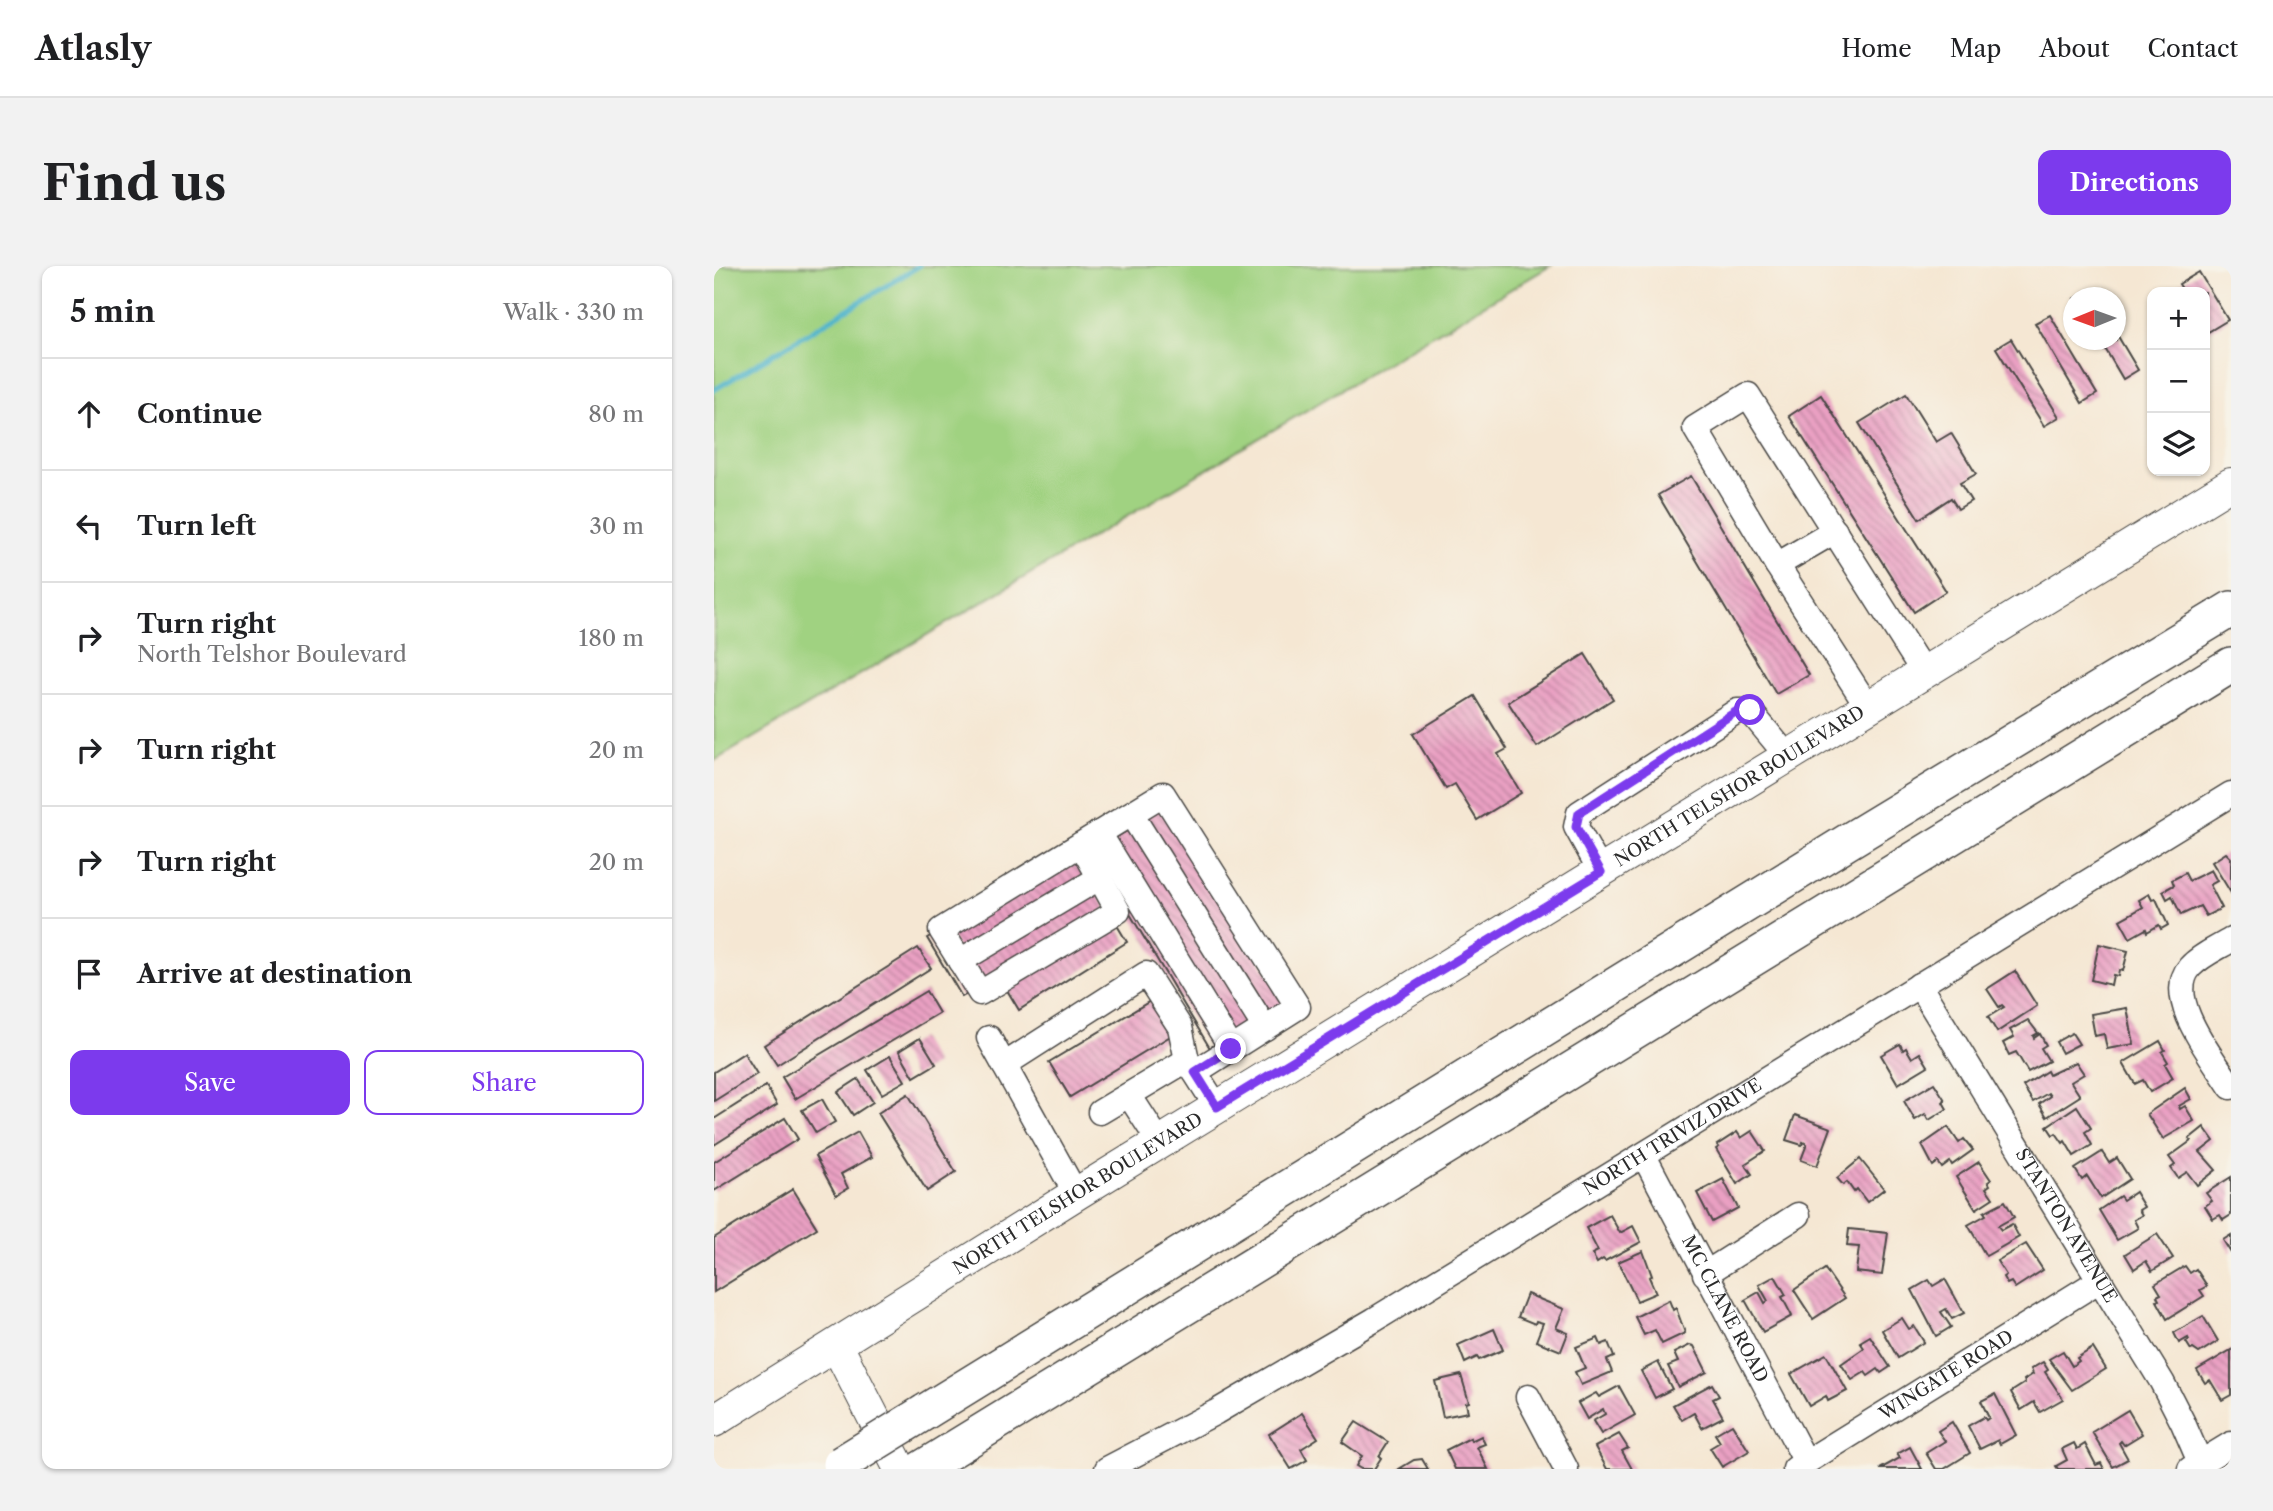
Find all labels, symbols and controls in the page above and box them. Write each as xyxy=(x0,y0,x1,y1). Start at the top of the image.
text: Atlasly xyxy=(35,28,151,69)
text: Home xyxy=(1841,34,1912,63)
text: Map xyxy=(1950,34,2001,63)
text: About xyxy=(2039,34,2110,63)
text: Contact xyxy=(2148,34,2238,63)
button: Directions xyxy=(2038,150,2231,215)
text: Find us xyxy=(42,152,226,213)
north arrow xyxy=(2063,287,2126,350)
map controls xyxy=(2147,287,2210,476)
button: + xyxy=(2147,287,2210,350)
text: 5 min xyxy=(70,293,155,330)
text: Walk · 330 m xyxy=(503,298,644,326)
button: − xyxy=(2147,350,2210,413)
icon: ahead xyxy=(70,395,108,433)
text: Continue xyxy=(137,398,262,430)
text: 80 m xyxy=(588,400,644,428)
button: layers xyxy=(2147,413,2210,476)
icon: left xyxy=(70,507,108,545)
text: Turn left xyxy=(137,510,256,542)
text: 30 m xyxy=(589,512,644,540)
text: Turn right xyxy=(137,608,276,640)
icon: right xyxy=(70,619,108,657)
text: 180 m xyxy=(579,624,644,652)
text: North Telshor Boulevard xyxy=(137,640,407,668)
route start xyxy=(1734,694,1765,725)
street label: NORTH TELSHOR BOULEVARD xyxy=(1610,701,1868,871)
icon: right xyxy=(70,731,108,769)
text: Turn right xyxy=(137,734,276,766)
text: 20 m xyxy=(589,736,644,764)
icon: right xyxy=(70,843,108,881)
text: Turn right xyxy=(137,846,276,878)
text: 20 m xyxy=(589,848,644,876)
icon: arrive xyxy=(70,955,108,993)
text: Arrive at destination xyxy=(137,958,412,990)
route end xyxy=(1215,1033,1246,1064)
button: Save xyxy=(70,1050,350,1115)
button: Share xyxy=(364,1050,644,1115)
street label: NORTH TRIVIZ DRIVE xyxy=(1579,1074,1766,1200)
street label: NORTH TELSHOR BOULEVARD xyxy=(949,1108,1207,1279)
street label: STANTON AVENUE xyxy=(2011,1144,2122,1307)
street label: MC CLANE ROAD xyxy=(1677,1232,1773,1386)
street label: WINGATE ROAD xyxy=(1874,1325,2017,1426)

